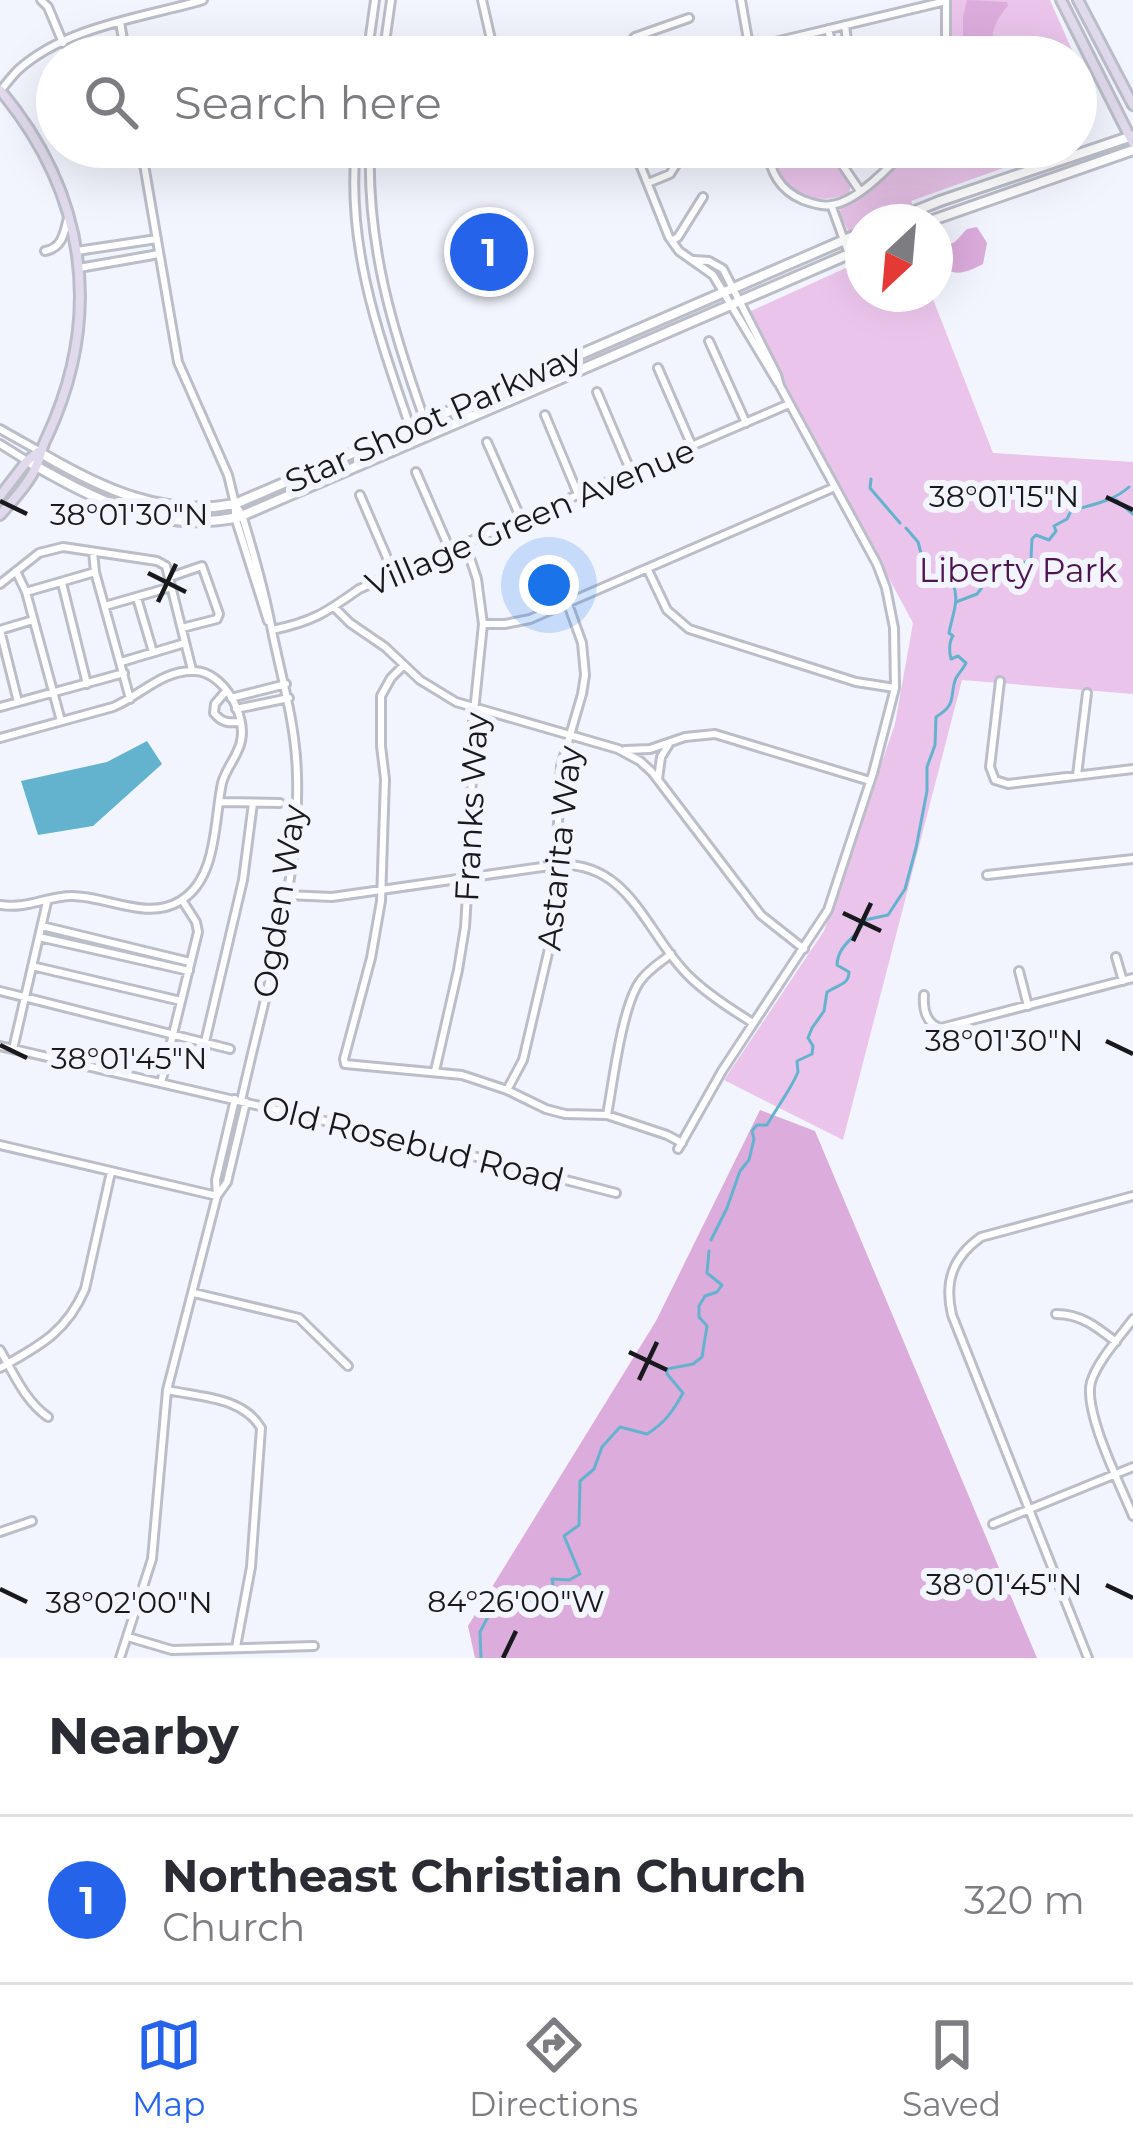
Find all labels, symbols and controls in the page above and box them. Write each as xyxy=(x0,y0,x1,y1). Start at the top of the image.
search box xyxy=(36,36,1097,168)
icon: search xyxy=(78,69,144,135)
text: Search here xyxy=(174,75,442,130)
north arrow xyxy=(845,204,953,312)
pin: 1 xyxy=(450,207,528,297)
street label: Star Shoot Parkway xyxy=(279,335,587,501)
street label: Village Green Avenue xyxy=(360,430,700,604)
text: 38°01'15"N xyxy=(929,478,1079,515)
text: 38°01'30"N xyxy=(50,496,208,533)
park label: Liberty Park xyxy=(919,550,1118,590)
your location xyxy=(519,555,579,615)
street label: Franks Way xyxy=(446,711,496,903)
street label: Astarita Way xyxy=(528,743,590,952)
street label: Ogden Way xyxy=(244,801,314,1000)
text: 38°01'30"N xyxy=(925,1022,1083,1059)
text: 38°01'45"N xyxy=(51,1040,207,1077)
street label: Old Rosebud Road xyxy=(258,1086,568,1200)
text: 38°01'45"N xyxy=(926,1566,1082,1603)
text: 84°26'00"W xyxy=(427,1583,605,1620)
text: 38°02'00"N xyxy=(45,1584,213,1621)
text: Nearby xyxy=(48,1705,239,1767)
text: Northeast Christian Church xyxy=(162,1848,807,1903)
text: 1 xyxy=(79,1876,95,1924)
text: 320 m xyxy=(964,1876,1085,1924)
text: Church xyxy=(162,1903,305,1951)
tab: Map xyxy=(132,2012,205,2124)
tab: Directions xyxy=(469,2012,638,2124)
tab: Saved xyxy=(902,2012,1001,2124)

